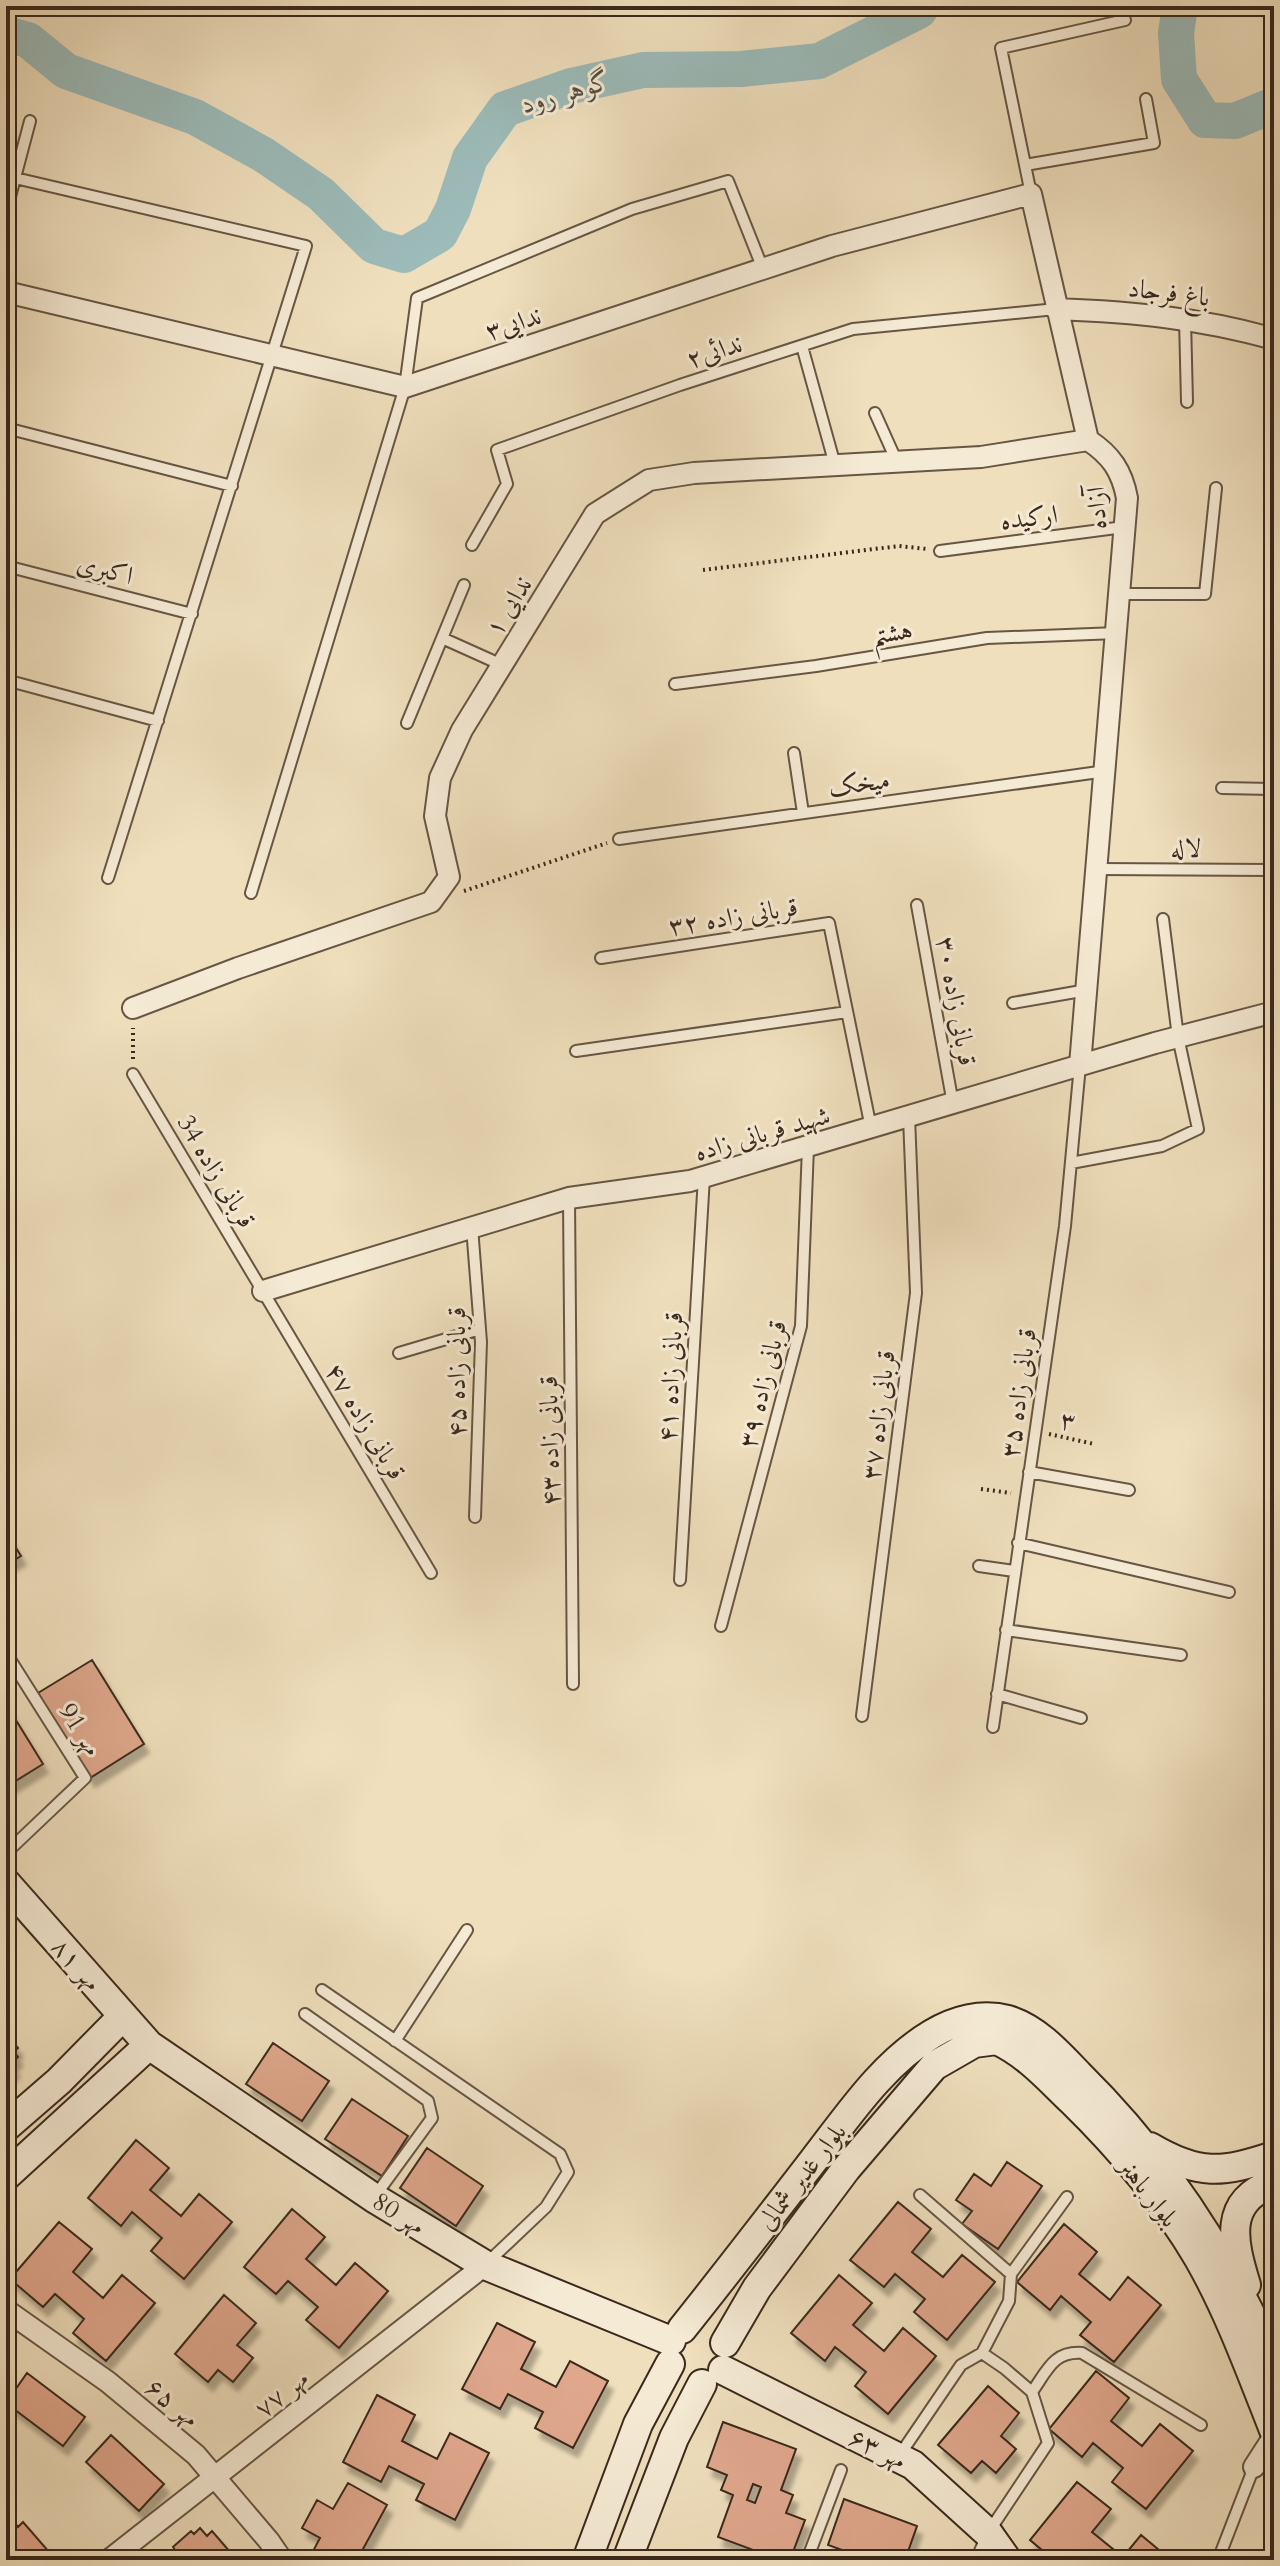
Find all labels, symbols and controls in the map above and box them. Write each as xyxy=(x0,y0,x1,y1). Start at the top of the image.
water label: گوهر رود xyxy=(516,61,616,123)
street label: باغ فرجاد xyxy=(1126,270,1212,319)
street label: ندایی۳ xyxy=(481,298,546,349)
street label: ندائی۲ xyxy=(682,326,747,377)
street label: آزاده xyxy=(1078,483,1115,530)
street label: ارکیده xyxy=(998,497,1060,538)
street label: اکبری xyxy=(73,546,137,593)
street label: ندایی ۱ xyxy=(477,570,540,643)
street label: هشتم xyxy=(869,612,916,661)
street label: میخک xyxy=(826,762,892,805)
street label: لاله xyxy=(1171,831,1201,866)
street label: قربانی زاده ۳۲ xyxy=(666,889,800,944)
street label: قربانی زاده ۳۰ xyxy=(928,934,985,1068)
street label: شهید قربانی زاده xyxy=(690,1097,834,1170)
street label: قربانی زاده 34 xyxy=(169,1108,264,1235)
street label: قربانی زاده ۴۵ xyxy=(439,1307,474,1437)
street label: قربانی زاده ۴۱ xyxy=(650,1311,691,1443)
street label: قربانی زاده ۳۹ xyxy=(730,1317,795,1452)
street label: قربانی زاده ۳۵ xyxy=(992,1326,1045,1460)
street label: قربانی زاده ۳۷ xyxy=(853,1348,904,1482)
street label: قربانی زاده ۴۷ xyxy=(317,1356,414,1486)
street label: قربانی زاده ۴۳ xyxy=(531,1375,568,1506)
street label: ۳ xyxy=(1057,1402,1079,1439)
street label: مهر 91 xyxy=(51,1696,110,1762)
street label: مهر ۸۱ xyxy=(44,1930,110,1999)
street label: بلوار غدیر شمالی xyxy=(748,2115,854,2237)
street label: بلوار باهنر xyxy=(1108,2148,1187,2235)
street label: مهر 80 xyxy=(366,2184,432,2243)
street label: مهر ۷۷ xyxy=(247,2361,316,2426)
street label: مهر ۶۵ xyxy=(138,2370,207,2435)
street label: مهر ۶۳ xyxy=(843,2419,913,2478)

